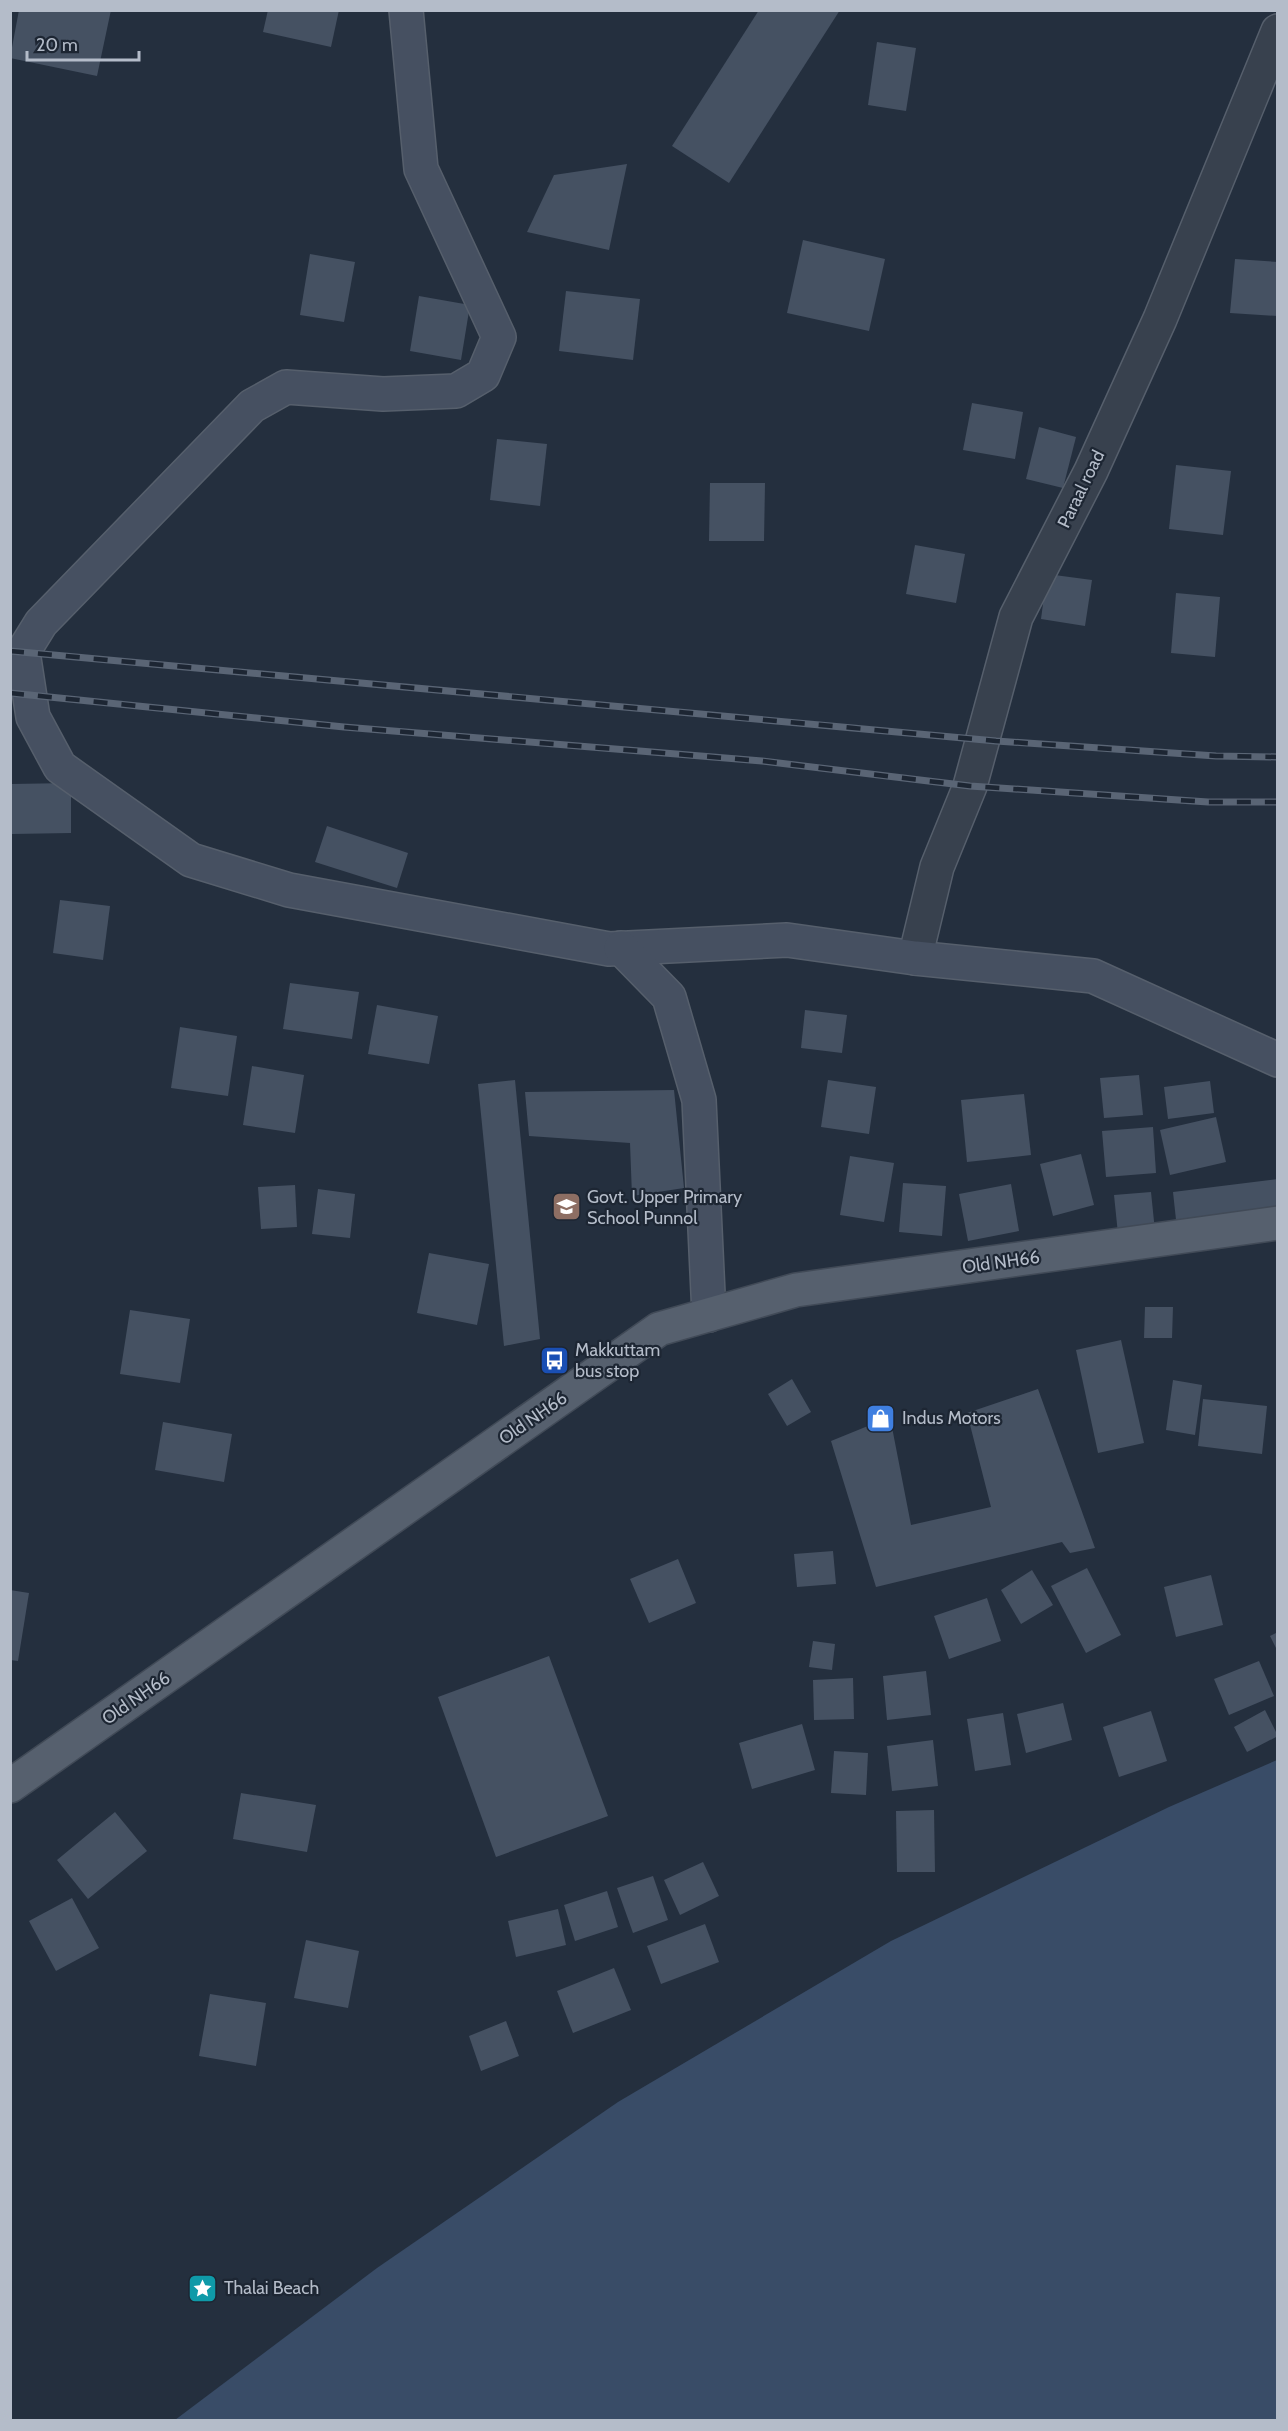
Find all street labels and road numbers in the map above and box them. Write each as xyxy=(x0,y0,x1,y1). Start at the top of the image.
street label: Paraal road xyxy=(1053,447,1109,531)
street label: Old NH66 xyxy=(961,1246,1041,1278)
street label: Old NH66 xyxy=(495,1387,571,1449)
street label: Old NH66 xyxy=(98,1667,174,1729)

